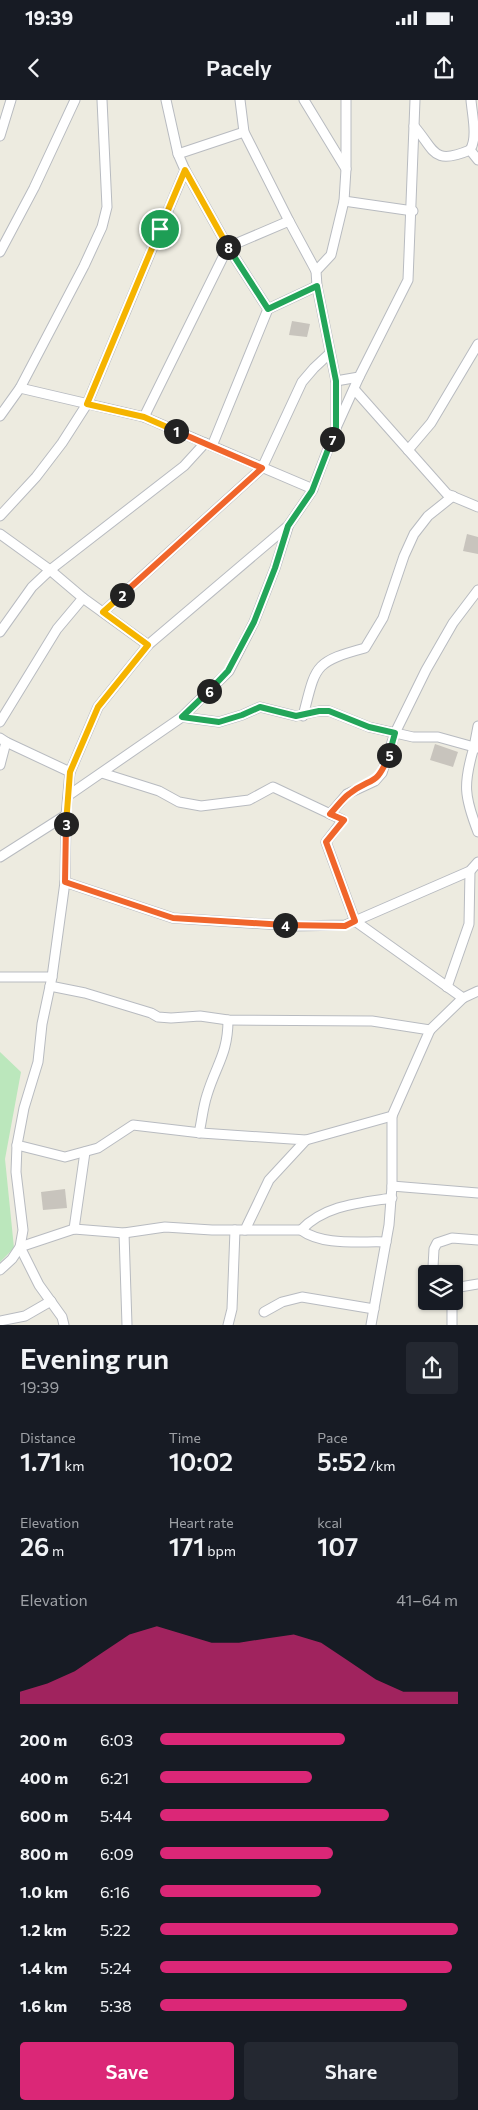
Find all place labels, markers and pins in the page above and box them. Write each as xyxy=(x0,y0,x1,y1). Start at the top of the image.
pin xyxy=(139,208,181,250)
pin: 8 xyxy=(216,234,240,260)
pin: 1 xyxy=(164,418,188,444)
pin: 7 xyxy=(320,426,344,452)
pin: 2 xyxy=(110,582,134,608)
pin: 6 xyxy=(196,678,222,704)
pin: 5 xyxy=(376,742,402,768)
pin: 3 xyxy=(54,812,78,836)
pin: 4 xyxy=(272,912,298,938)

